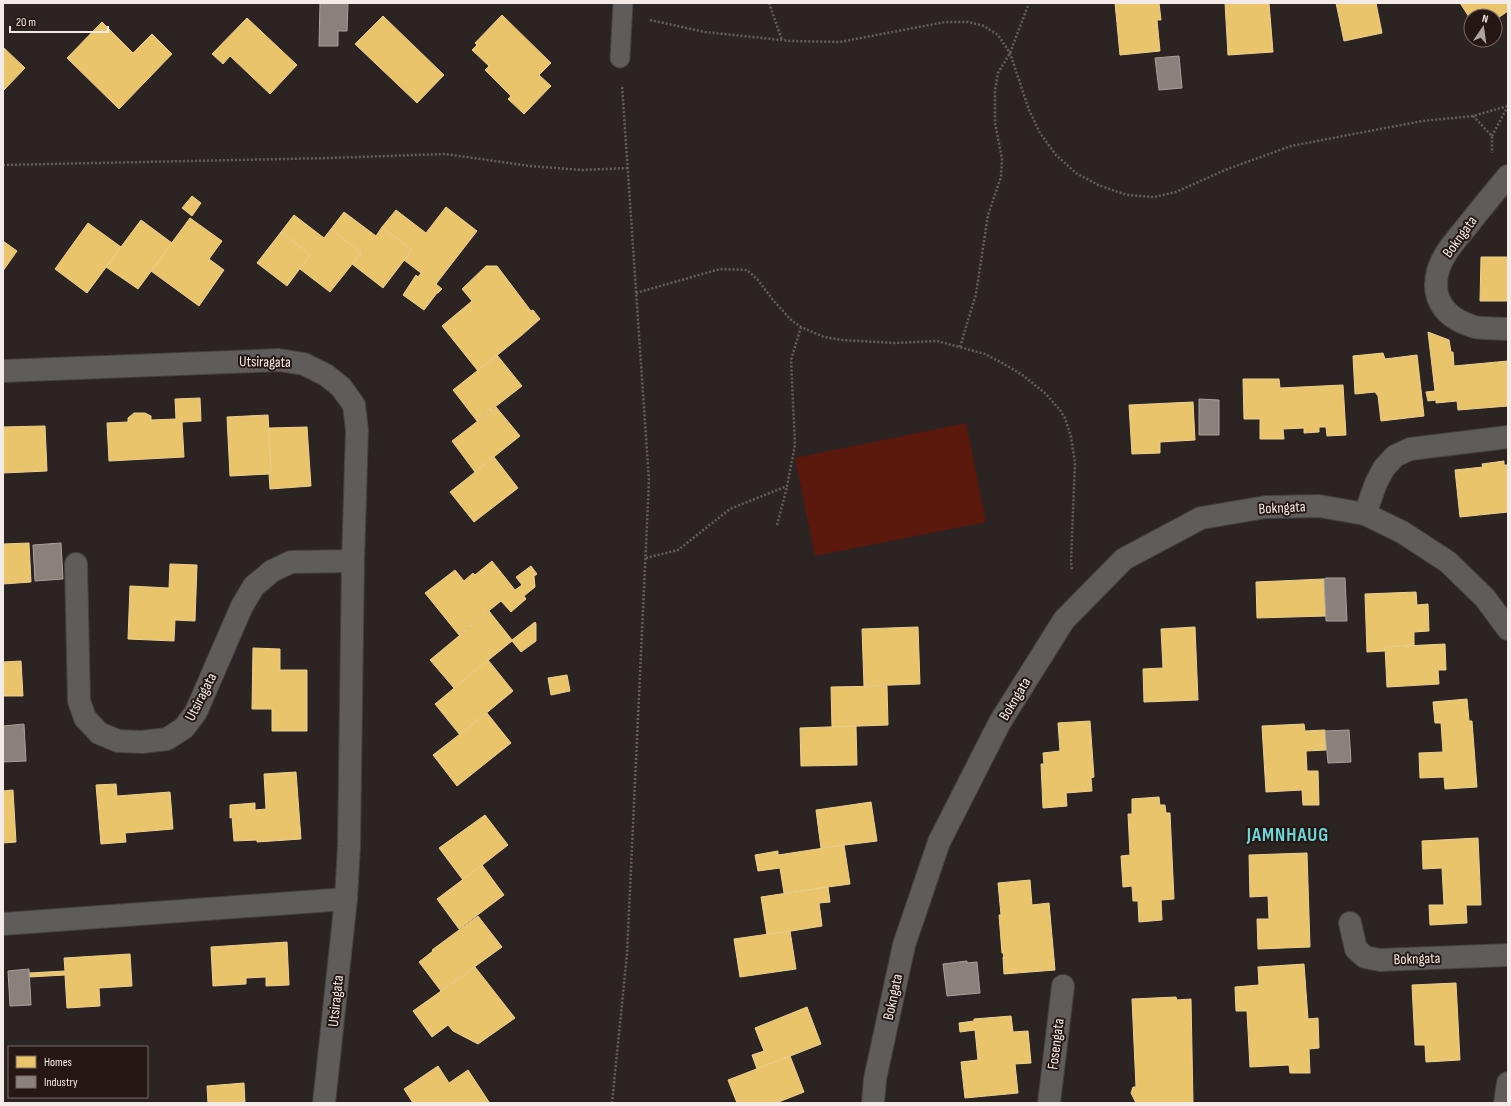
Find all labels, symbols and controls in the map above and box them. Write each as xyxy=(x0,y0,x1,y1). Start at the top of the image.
scale bar xyxy=(10,8,108,34)
north arrow xyxy=(1463,8,1503,48)
text: N xyxy=(1481,12,1490,26)
text: 20 m xyxy=(16,15,36,30)
street label: Bokngata xyxy=(1439,212,1482,262)
street label: Utsiragata xyxy=(239,352,291,372)
street label: Bokngata xyxy=(1258,497,1306,519)
street label: Utsiragata xyxy=(181,669,221,724)
street label: Bokngata xyxy=(995,674,1035,724)
district label: JAMNHAUG xyxy=(1246,824,1329,847)
street label: Bokngata xyxy=(1393,949,1441,969)
street label: Bokngata xyxy=(879,972,907,1022)
street label: Utsiragata xyxy=(324,974,348,1028)
street label: Fosengata xyxy=(1043,1017,1069,1071)
legend xyxy=(8,1046,148,1098)
text: Homes xyxy=(44,1055,72,1070)
text: Industry xyxy=(44,1075,78,1090)

